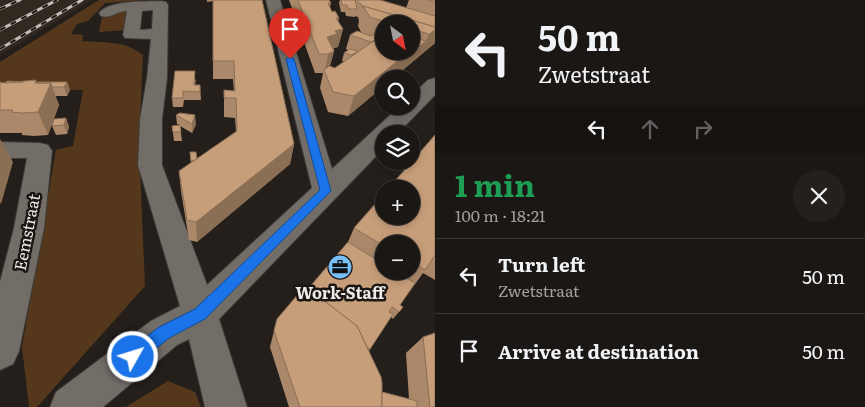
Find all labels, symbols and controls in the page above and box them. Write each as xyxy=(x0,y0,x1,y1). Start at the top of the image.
pin xyxy=(269,8,311,59)
text: 50 m xyxy=(538,10,621,62)
icon: arrive xyxy=(276,15,304,43)
north arrow xyxy=(375,15,420,60)
map controls xyxy=(375,15,420,280)
icon: left xyxy=(455,20,520,85)
text: Zwetstraat xyxy=(538,57,650,90)
button: search xyxy=(375,70,420,115)
icon: left xyxy=(583,115,611,143)
icon: ahead xyxy=(636,115,664,143)
icon: right xyxy=(689,115,717,143)
button: layers xyxy=(375,125,420,170)
text: 1 min xyxy=(455,162,535,206)
button: close xyxy=(793,170,845,222)
button: + xyxy=(375,180,420,225)
street label: Eemstraat xyxy=(7,191,45,272)
text: 100 m · 18:21 xyxy=(455,203,546,227)
button: − xyxy=(375,235,420,280)
text: Turn left xyxy=(498,250,585,278)
office icon: Work-Staff xyxy=(327,254,353,280)
icon: left xyxy=(455,262,483,290)
text: 50 m xyxy=(802,262,845,290)
text: Zwetstraat xyxy=(498,278,580,302)
place label: Work-Staff xyxy=(295,280,387,304)
position arrow xyxy=(106,330,158,382)
icon: arrive xyxy=(455,337,483,365)
text: Arrive at destination xyxy=(498,337,699,365)
text: 50 m xyxy=(802,337,845,365)

